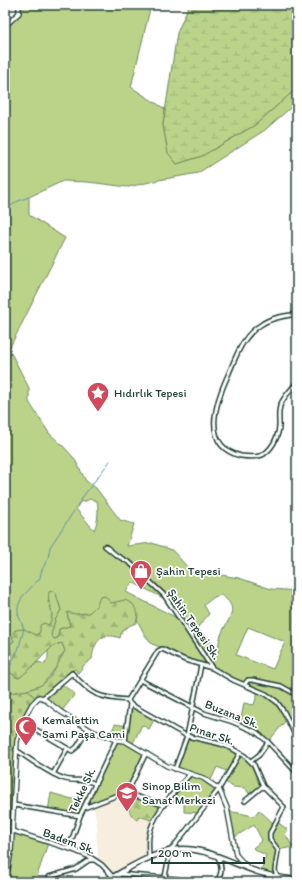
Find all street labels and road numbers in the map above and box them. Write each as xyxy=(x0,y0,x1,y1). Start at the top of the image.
street label: Şahin Tepesi Sk. xyxy=(164,586,224,662)
street label: Buzana Sk. xyxy=(203,697,261,731)
street label: Pınar Sk. xyxy=(188,720,236,748)
street label: Tekke Sk. xyxy=(66,765,98,815)
street label: Badem Sk. xyxy=(41,825,97,857)

